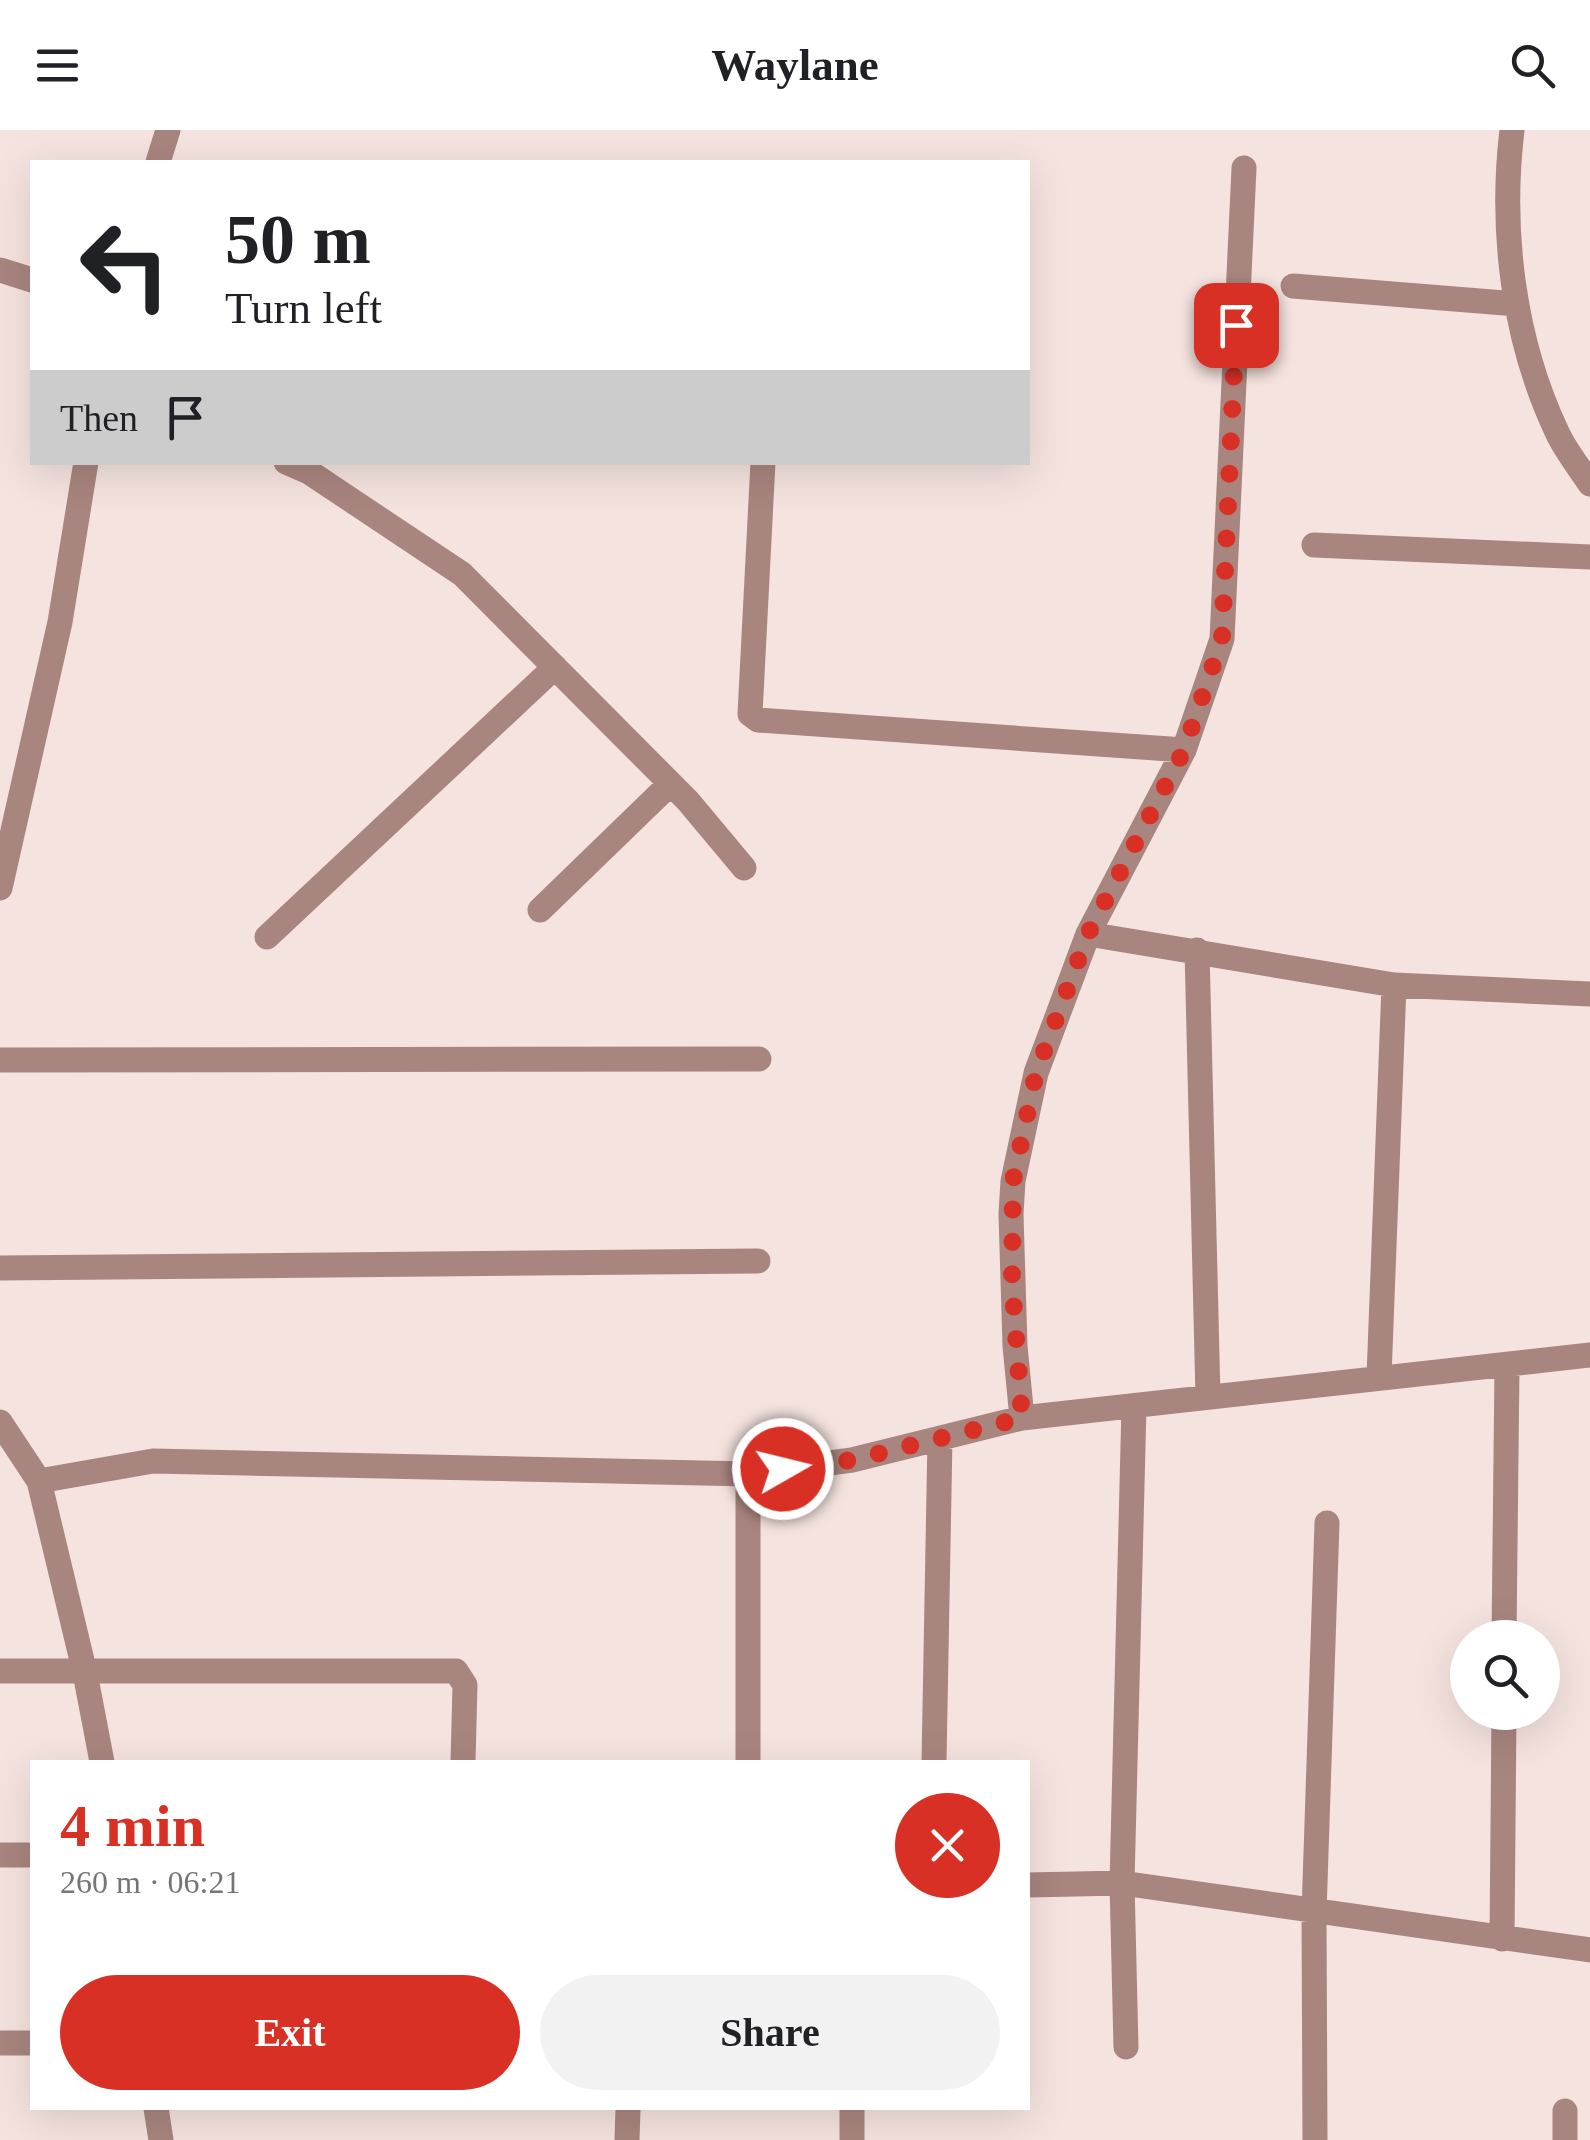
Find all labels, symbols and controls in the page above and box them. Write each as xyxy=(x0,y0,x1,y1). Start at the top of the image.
icon: menu xyxy=(30,38,85,93)
icon: search xyxy=(1505,38,1560,93)
text: Waylane xyxy=(711,40,879,90)
icon: left xyxy=(60,200,190,330)
text: 50 m xyxy=(225,201,371,278)
text: Turn left xyxy=(225,283,382,333)
pin xyxy=(1194,283,1279,368)
icon: arrive xyxy=(1209,298,1264,353)
icon: arrive xyxy=(158,390,213,445)
text: Then xyxy=(60,397,138,439)
position arrow xyxy=(731,1417,835,1521)
map controls xyxy=(1450,1620,1560,1730)
button: search xyxy=(1450,1620,1560,1730)
text: 4 min xyxy=(60,1793,205,1859)
button: close xyxy=(895,1793,1000,1898)
text: 260 m · 06:21 xyxy=(60,1864,240,1900)
button: Exit xyxy=(60,1975,520,2090)
button: Share xyxy=(540,1975,1000,2090)

